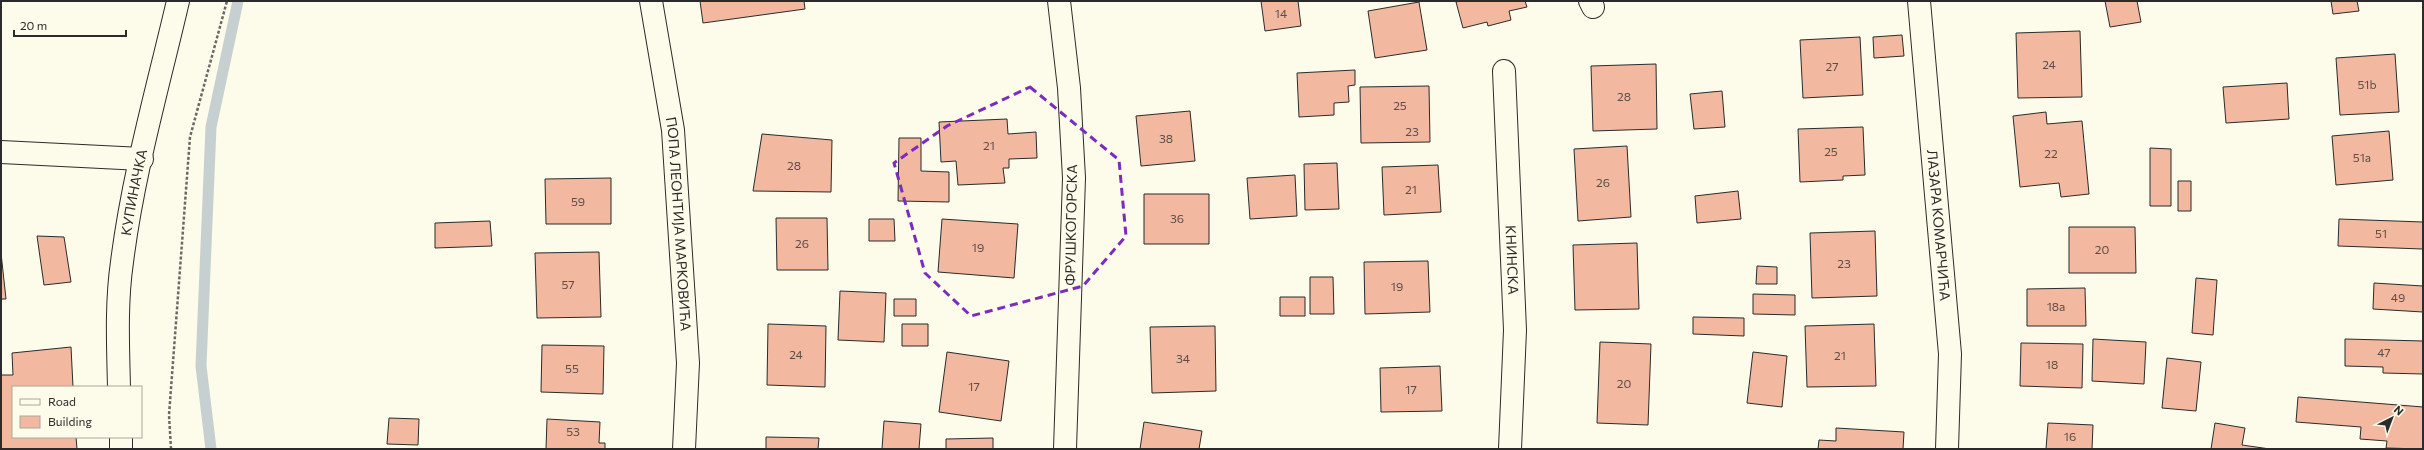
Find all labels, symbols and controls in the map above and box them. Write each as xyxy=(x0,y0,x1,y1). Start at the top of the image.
house number: 14 xyxy=(1275,6,1287,20)
scale bar xyxy=(14,12,126,38)
text: 20 m xyxy=(20,18,47,32)
house number: 24 xyxy=(2042,57,2056,71)
house number: 27 xyxy=(1826,59,1838,73)
house number: 51b xyxy=(2357,77,2377,91)
house number: 28 xyxy=(1617,89,1631,103)
house number: 25 xyxy=(1393,98,1407,112)
street label: ПОПА ЛЕОНТИЈА МАРКОВИЋА xyxy=(663,115,695,332)
house number: 23 xyxy=(1405,124,1419,138)
house number: 38 xyxy=(1159,131,1173,145)
house number: 21 xyxy=(983,138,995,152)
house number: 25 xyxy=(1824,144,1838,158)
house number: 22 xyxy=(2044,146,2058,160)
street label: КУПИНАЧКА xyxy=(117,147,150,237)
street label: ЛАЗАРА КОМАРЧИЋА xyxy=(1924,149,1954,302)
house number: 51a xyxy=(2353,150,2371,164)
house number: 28 xyxy=(787,158,801,172)
street label: ФРУШКОГОРСКА xyxy=(1061,164,1080,286)
house number: 26 xyxy=(1596,175,1610,189)
house number: 21 xyxy=(1405,182,1417,196)
house number: 59 xyxy=(571,194,585,208)
house number: 36 xyxy=(1170,211,1184,225)
street label: КНИНСКА xyxy=(1503,225,1523,295)
house number: 51 xyxy=(2375,226,2387,240)
house number: 26 xyxy=(795,236,809,250)
house number: 19 xyxy=(972,240,984,254)
house number: 20 xyxy=(2095,242,2109,256)
house number: 23 xyxy=(1837,256,1851,270)
house number: 57 xyxy=(561,277,575,291)
house number: 19 xyxy=(1391,279,1403,293)
house number: 49 xyxy=(2391,290,2405,304)
house number: 18a xyxy=(2047,299,2065,313)
house number: 47 xyxy=(2377,345,2391,359)
house number: 24 xyxy=(789,347,803,361)
house number: 21 xyxy=(1834,348,1846,362)
house number: 34 xyxy=(1176,351,1190,365)
house number: 18 xyxy=(2046,357,2058,371)
house number: 55 xyxy=(565,361,579,375)
house number: 20 xyxy=(1617,376,1631,390)
house number: 17 xyxy=(968,379,980,393)
house number: 17 xyxy=(1405,382,1417,396)
legend xyxy=(12,386,142,438)
text: Road xyxy=(48,394,76,408)
north arrow xyxy=(2372,398,2412,438)
text: N xyxy=(2392,403,2406,418)
text: Building xyxy=(48,414,92,428)
house number: 53 xyxy=(566,424,580,438)
house number: 16 xyxy=(2064,429,2076,443)

